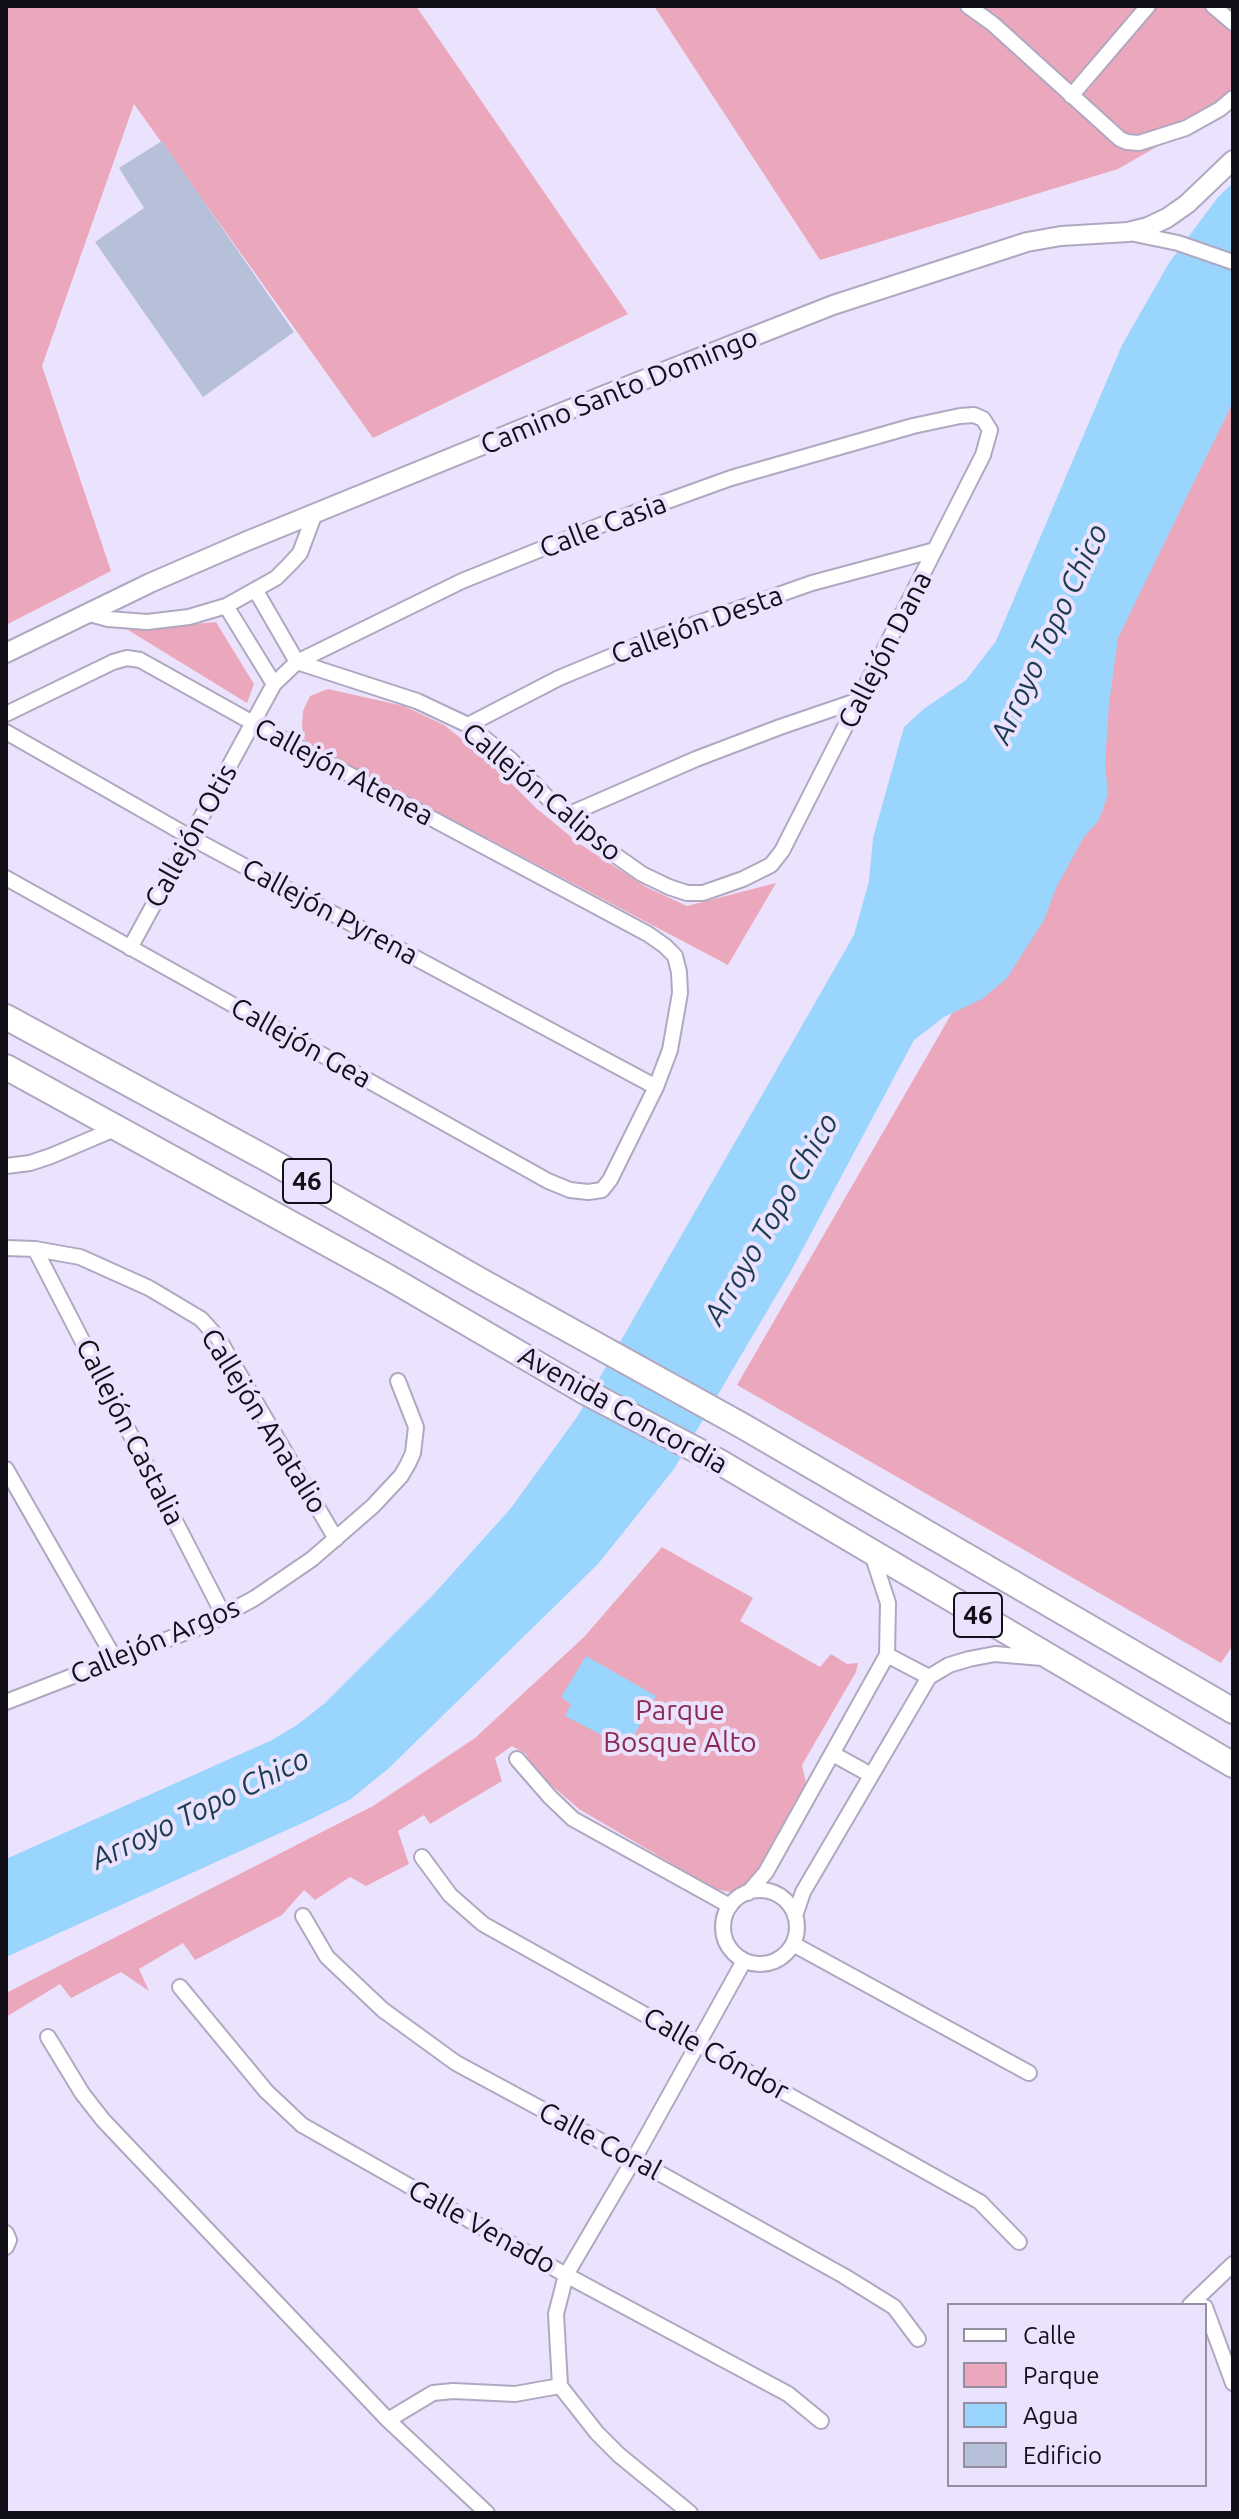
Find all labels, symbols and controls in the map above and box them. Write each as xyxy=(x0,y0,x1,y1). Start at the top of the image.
street label: Camino Santo Domingo xyxy=(476,320,762,462)
street label: Calle Casia xyxy=(535,486,671,566)
water label: Arroyo Topo Chico xyxy=(982,518,1116,750)
street label: Callejón Dana xyxy=(831,566,939,734)
street label: Callejón Desta xyxy=(607,578,787,672)
street label: Callejón Atenea xyxy=(249,711,439,833)
street label: Callejón Calipso xyxy=(455,716,629,868)
street label: Callejón Otis xyxy=(138,758,244,914)
street label: Callejón Pyrena xyxy=(236,852,424,972)
street label: Callejón Gea xyxy=(225,991,377,1095)
water label: Arroyo Topo Chico xyxy=(696,1107,846,1331)
road number: 46 xyxy=(283,1159,331,1203)
street label: Callejón Anatalio xyxy=(194,1322,334,1520)
street label: Callejón Castalia xyxy=(69,1333,191,1531)
street label: Avenida Concordia xyxy=(513,1339,733,1481)
street label: Callejón Argos xyxy=(65,1590,245,1692)
road number: 46 xyxy=(954,1593,1002,1637)
park label: Parque Bosque Alto xyxy=(603,1694,757,1760)
water label: Arroyo Topo Chico xyxy=(85,1741,315,1877)
street label: Calle Cóndor xyxy=(637,2000,795,2108)
street label: Calle Coral xyxy=(533,2095,667,2187)
street label: Calle Venado xyxy=(402,2173,562,2281)
legend xyxy=(947,2303,1207,2487)
text: Calle xyxy=(1023,2322,1076,2349)
text: Parque xyxy=(1023,2362,1100,2389)
text: Agua xyxy=(1023,2402,1078,2429)
text: Edificio xyxy=(1023,2442,1102,2469)

